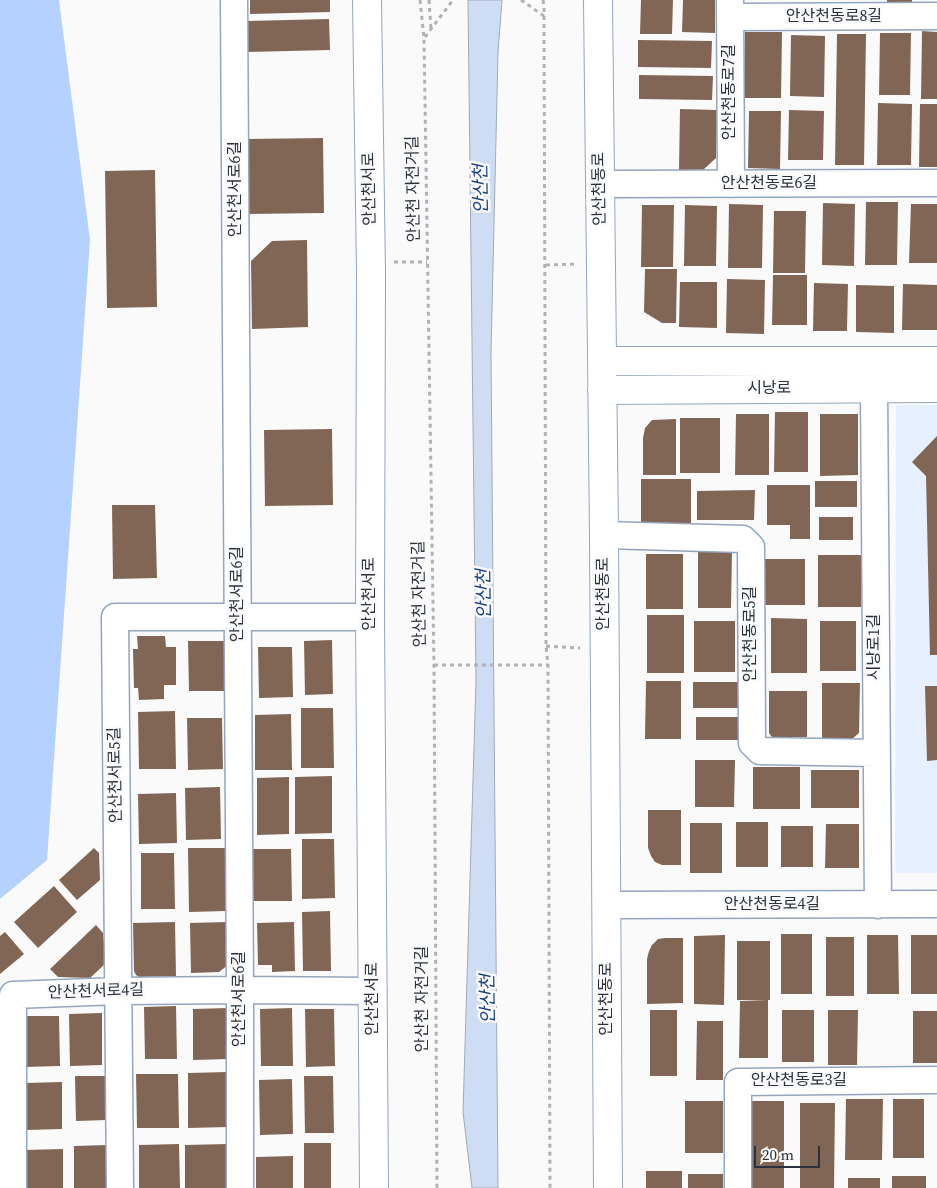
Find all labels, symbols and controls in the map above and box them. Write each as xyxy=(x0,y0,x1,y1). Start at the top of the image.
street label: 안산천동로8길 xyxy=(786,7,882,27)
street label: 안산천동로7길 xyxy=(720,44,740,140)
street label: 안산천 자전거길 xyxy=(403,135,425,243)
street label: 안산천서로6길 xyxy=(226,141,246,237)
street label: 안산천서로 xyxy=(360,152,380,226)
street label: 안산천동로 xyxy=(590,152,610,226)
water label: 안산천 xyxy=(471,164,493,214)
street label: 안산천동로6길 xyxy=(721,174,817,194)
street label: 시낭로 xyxy=(747,379,791,399)
street label: 안산천 자전거길 xyxy=(409,540,431,648)
street label: 안산천서로6길 xyxy=(228,546,248,642)
street label: 안산천서로 xyxy=(360,557,380,631)
street label: 안산천동로 xyxy=(594,557,614,631)
water label: 안산천 xyxy=(474,569,496,619)
street label: 안산천동로5길 xyxy=(741,586,761,682)
street label: 시낭로1길 xyxy=(865,614,885,680)
street label: 안산천서로5길 xyxy=(106,727,126,823)
street label: 안산천동로4길 xyxy=(724,895,820,915)
street label: 안산천 자전거길 xyxy=(413,946,433,1052)
street label: 안산천서로6길 xyxy=(230,951,250,1047)
street label: 안산천서로 xyxy=(363,962,383,1036)
street label: 안산천동로 xyxy=(597,962,617,1036)
water label: 안산천 xyxy=(478,974,500,1024)
street label: 안산천서로4길 xyxy=(48,981,144,1003)
street label: 안산천동로3길 xyxy=(751,1071,847,1091)
scale bar xyxy=(757,1136,823,1168)
text: 20 m xyxy=(762,1144,794,1165)

